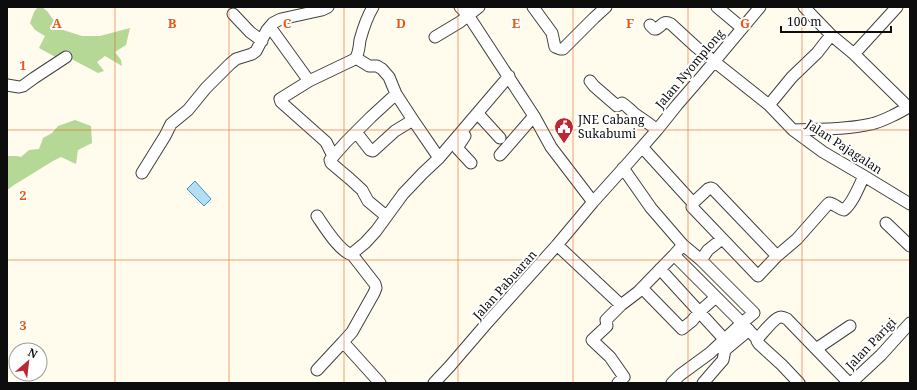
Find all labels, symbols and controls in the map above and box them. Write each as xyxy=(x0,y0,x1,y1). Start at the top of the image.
scale bar xyxy=(781,8,891,34)
text: 100 m xyxy=(787,13,822,30)
text: A xyxy=(52,14,62,32)
text: B xyxy=(168,14,177,32)
text: C xyxy=(283,14,292,32)
text: D xyxy=(396,14,406,32)
text: E xyxy=(512,14,521,32)
text: F xyxy=(626,14,634,32)
text: G xyxy=(740,14,750,32)
street label: Jalan Nyomplong xyxy=(651,25,728,113)
text: 1 xyxy=(19,56,27,74)
place label: JNE Cabang Sukabumi xyxy=(577,111,645,142)
street label: Jalan Pajagalan xyxy=(802,115,886,178)
public building icon: JNE Cabang Sukabumi xyxy=(553,116,575,144)
text: 2 xyxy=(19,186,27,204)
street label: Jalan Pabuaran xyxy=(468,246,541,324)
street label: Jalan Parigi xyxy=(841,314,900,374)
text: 3 xyxy=(19,316,27,334)
north arrow xyxy=(8,342,48,382)
text: N xyxy=(26,344,41,362)

